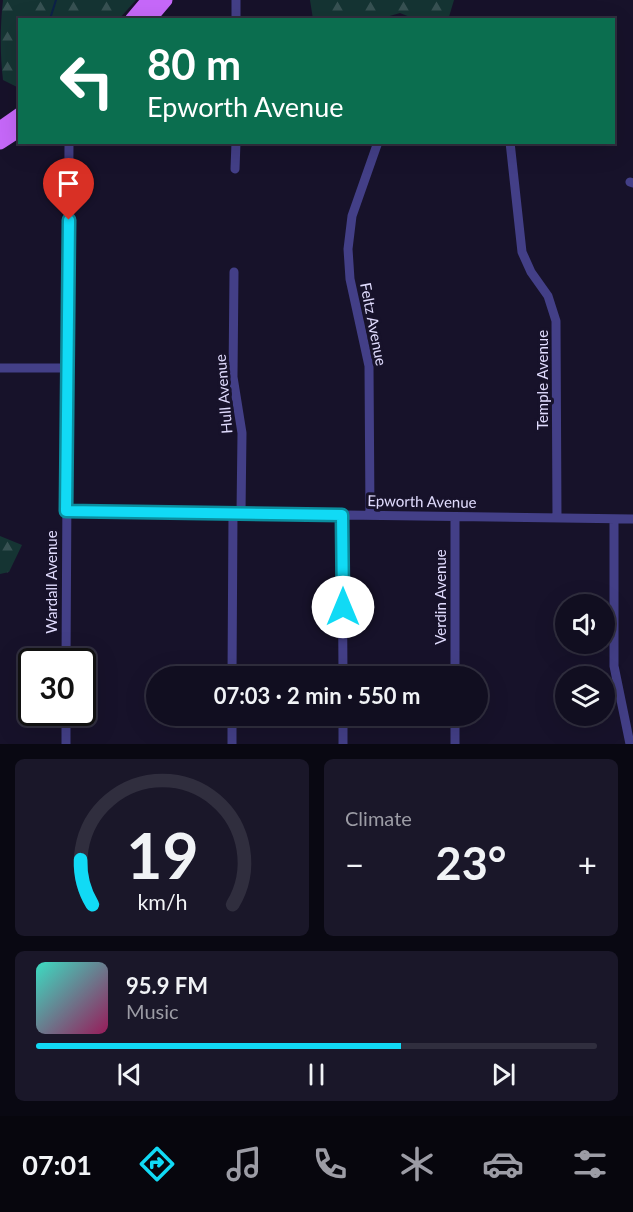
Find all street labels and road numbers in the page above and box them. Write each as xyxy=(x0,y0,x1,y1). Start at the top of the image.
street label: Feltz Avenue xyxy=(357,281,391,367)
street label: Temple Avenue xyxy=(533,330,551,430)
street label: Hull Avenue xyxy=(211,353,235,435)
street label: Epworth Avenue xyxy=(367,491,477,511)
street label: Wardall Avenue xyxy=(42,530,60,634)
street label: Verdin Avenue xyxy=(431,549,449,645)

